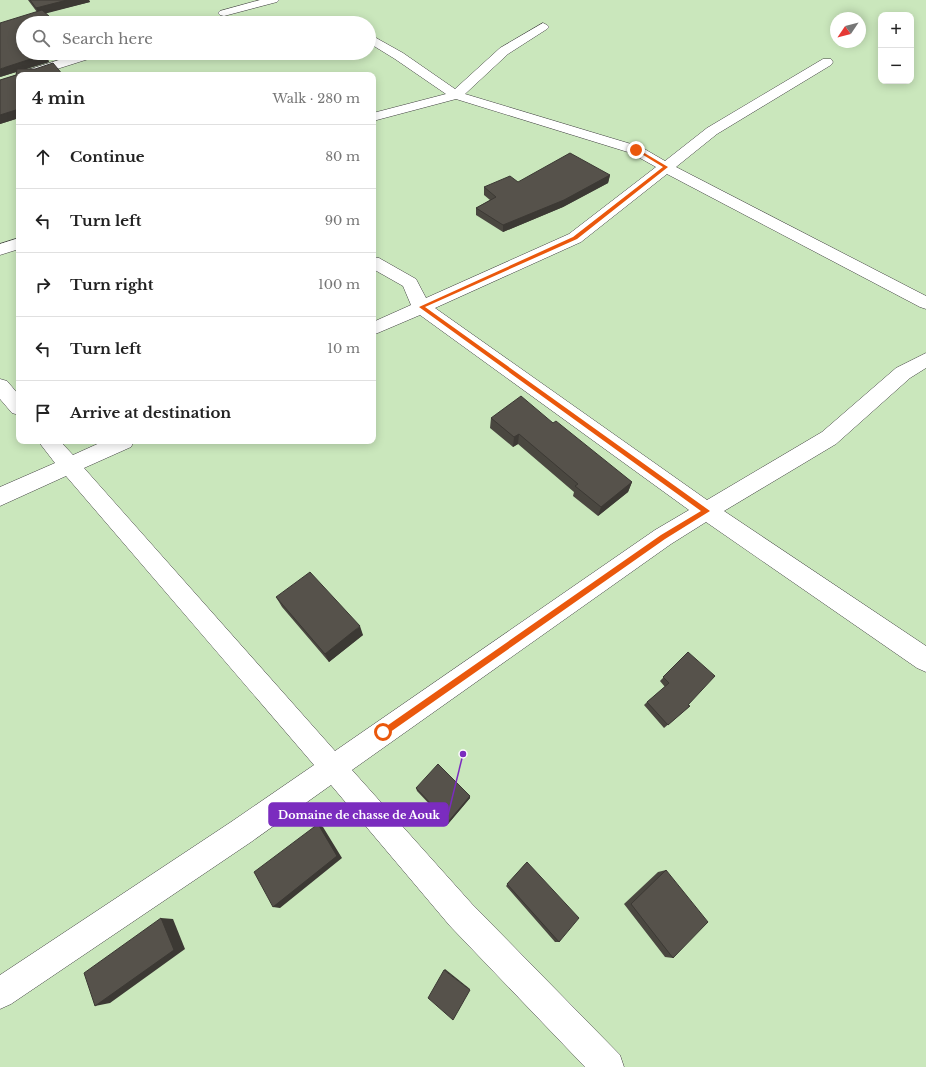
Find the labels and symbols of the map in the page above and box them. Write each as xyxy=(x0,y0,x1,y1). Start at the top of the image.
north arrow xyxy=(830,12,866,48)
route end xyxy=(627,141,645,159)
route start xyxy=(374,723,392,741)
callout: Domaine de chasse de Aouk xyxy=(269,803,448,826)
text: Domaine de chasse de Aouk xyxy=(278,808,441,822)

